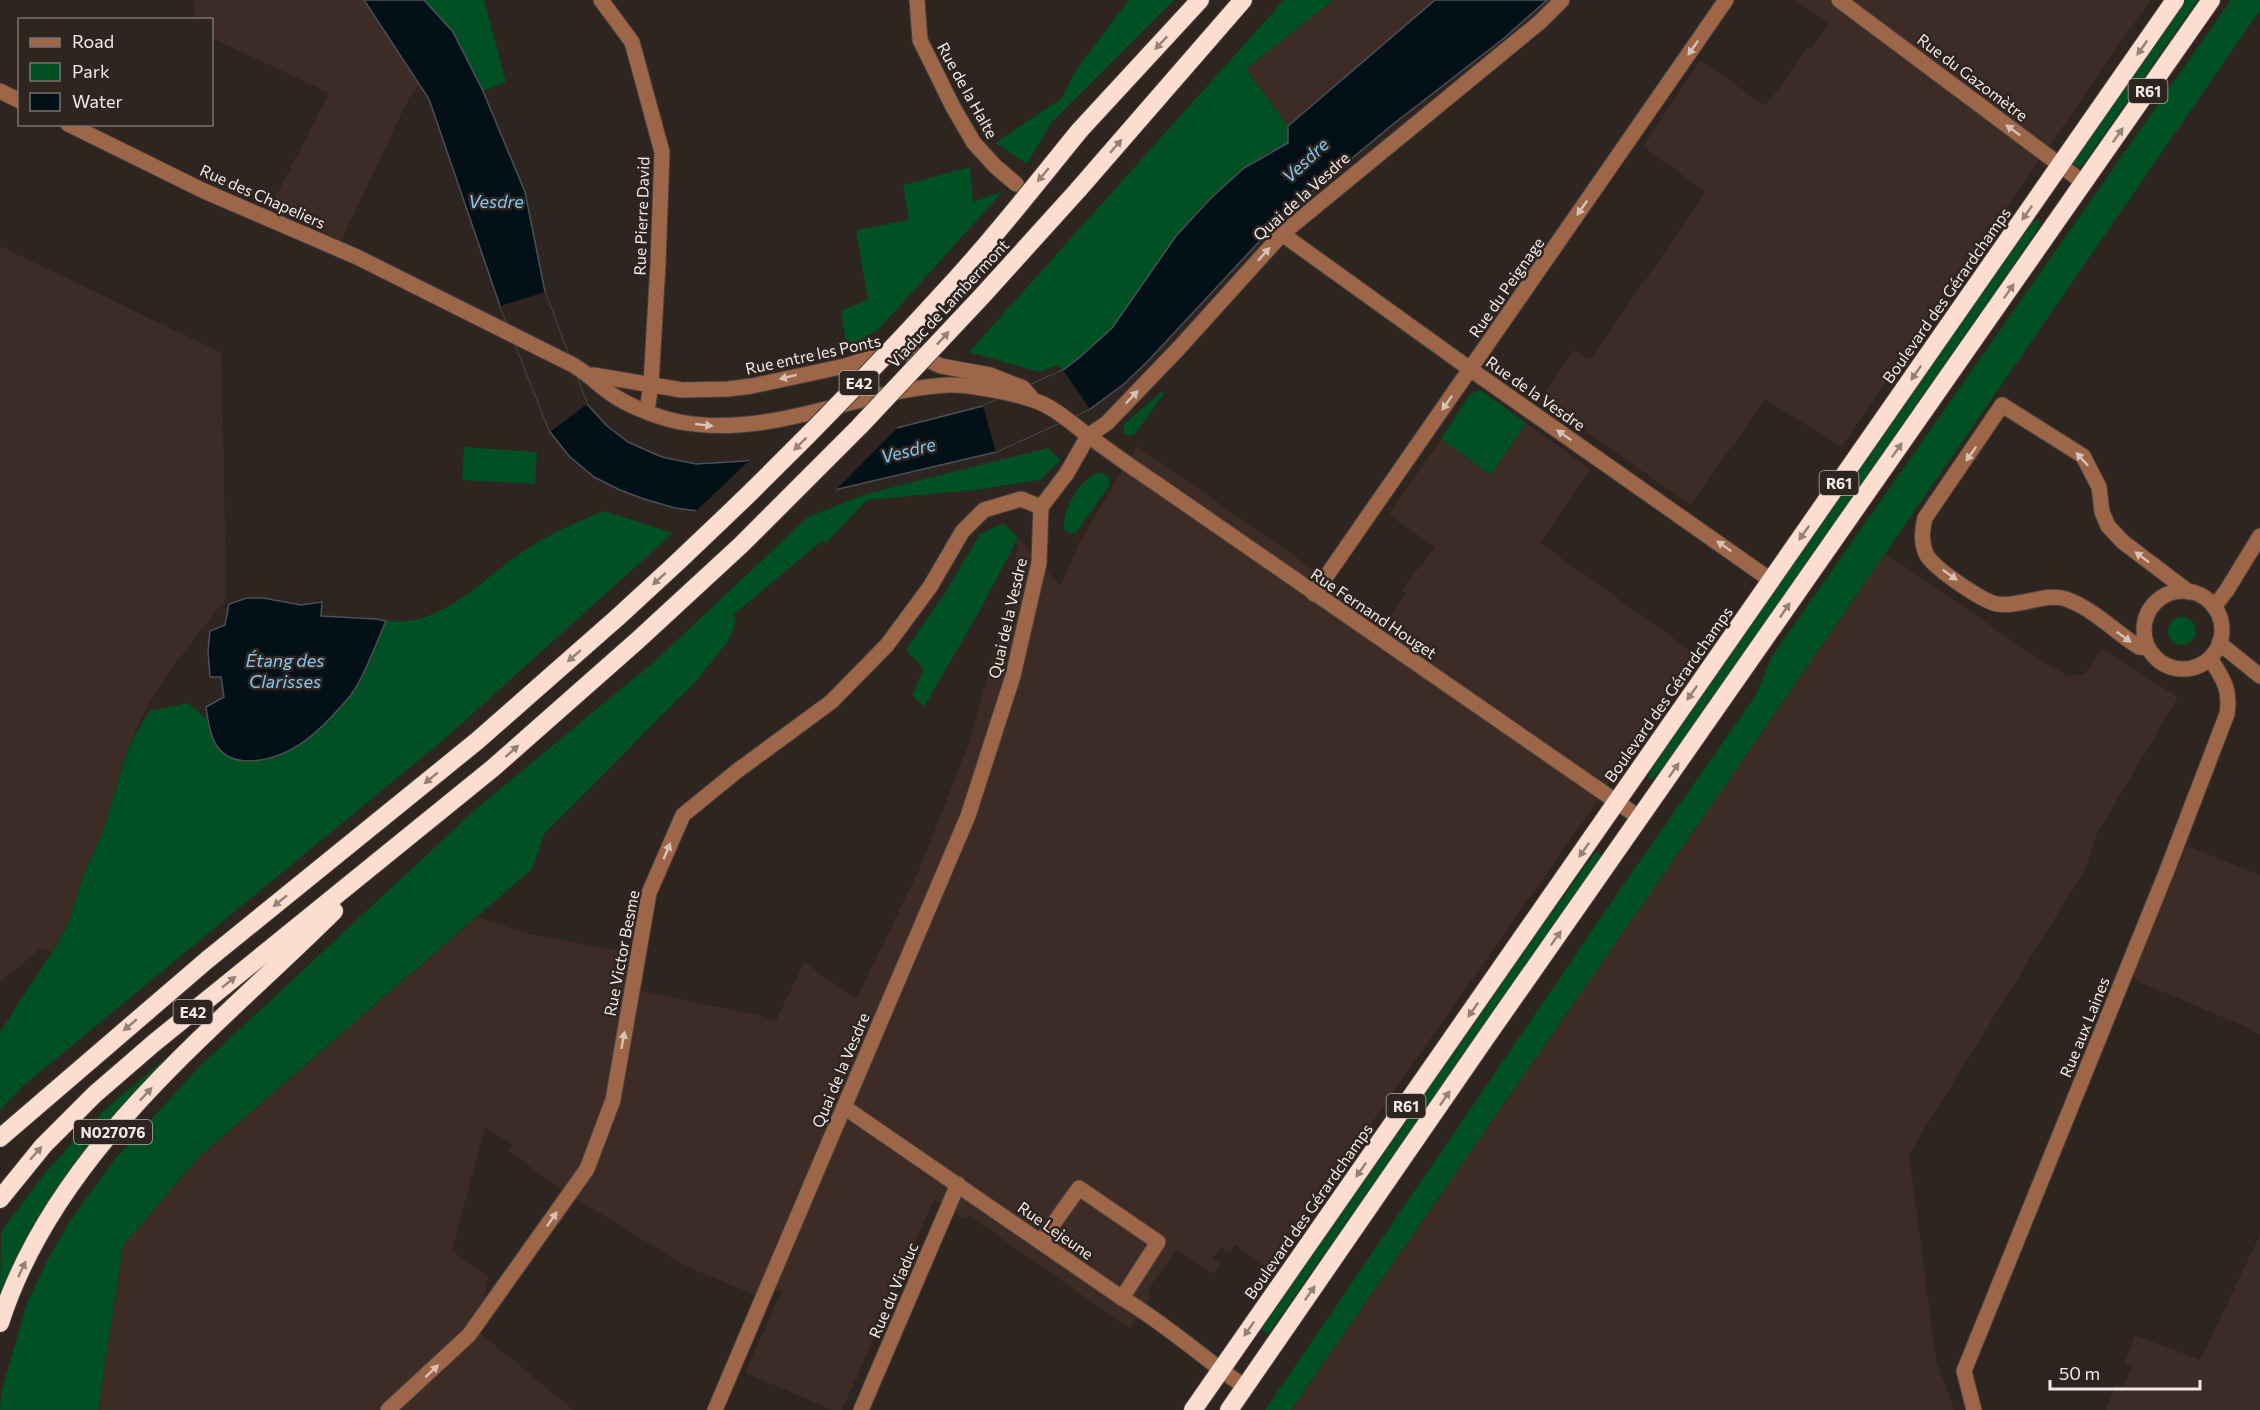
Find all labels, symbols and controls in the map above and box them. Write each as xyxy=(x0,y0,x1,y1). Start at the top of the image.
legend xyxy=(18,18,213,126)
street label: Rue du Gazomètre xyxy=(1914,29,2032,125)
text: Road xyxy=(72,30,114,52)
one-way arrow xyxy=(1154,36,1168,50)
street label: Rue de la Halte xyxy=(934,39,1002,141)
one-way arrow xyxy=(1688,40,1699,56)
one-way arrow xyxy=(2137,40,2148,56)
text: Park xyxy=(72,60,110,82)
road number: R61 xyxy=(2128,79,2168,103)
text: Water xyxy=(72,90,123,112)
one-way arrow xyxy=(2006,124,2021,136)
one-way arrow xyxy=(2112,127,2124,143)
water label: Vesdre xyxy=(1277,133,1333,187)
one-way arrow xyxy=(1109,139,1122,154)
street label: Quai de la Vesdre xyxy=(1249,148,1353,244)
street label: Rue Pierre David xyxy=(629,156,653,276)
street label: Rue des Chapeliers xyxy=(197,160,329,232)
one-way arrow xyxy=(1036,167,1049,183)
water label: Vesdre xyxy=(468,190,524,212)
one-way arrow xyxy=(1576,200,1588,216)
street label: Boulevard des Gérardchamps xyxy=(1878,203,2014,387)
one-way arrow xyxy=(2022,205,2033,221)
street label: Rue du Peignage xyxy=(1464,233,1548,341)
street label: Viaduc de Lambermont xyxy=(884,235,1013,371)
one-way arrow xyxy=(1257,247,1270,262)
one-way arrow xyxy=(2003,283,2015,299)
street label: Rue entre les Ponts xyxy=(744,330,882,378)
one-way arrow xyxy=(936,330,950,345)
street label: Rue de la Vesdre xyxy=(1483,352,1589,434)
one-way arrow xyxy=(1911,365,1922,381)
road number: E42 xyxy=(840,371,878,395)
one-way arrow xyxy=(778,373,797,383)
one-way arrow xyxy=(1124,391,1138,405)
one-way arrow xyxy=(1442,395,1453,411)
one-way arrow xyxy=(694,420,713,430)
one-way arrow xyxy=(1557,429,1573,441)
water label: Vesdre xyxy=(878,432,938,467)
one-way arrow xyxy=(793,437,807,451)
one-way arrow xyxy=(1891,443,1903,459)
one-way arrow xyxy=(1965,446,1977,461)
one-way arrow xyxy=(2076,451,2089,466)
road number: R61 xyxy=(1820,471,1858,495)
one-way arrow xyxy=(1798,525,1810,541)
one-way arrow xyxy=(1717,540,1733,552)
one-way arrow xyxy=(2135,551,2151,563)
street label: Quai de la Vesdre xyxy=(984,556,1030,680)
street label: Rue Fernand Houget xyxy=(1307,564,1441,662)
one-way arrow xyxy=(1943,569,1958,581)
one-way arrow xyxy=(653,572,667,586)
street label: Boulevard des Gérardchamps xyxy=(1600,602,1736,786)
one-way arrow xyxy=(1779,602,1790,618)
one-way arrow xyxy=(2116,631,2132,643)
water label: Étang des Clarisses xyxy=(246,649,324,692)
one-way arrow xyxy=(567,649,582,662)
one-way arrow xyxy=(1687,685,1698,701)
one-way arrow xyxy=(505,744,520,758)
one-way arrow xyxy=(1668,763,1680,779)
one-way arrow xyxy=(424,772,439,784)
one-way arrow xyxy=(1578,841,1590,857)
one-way arrow xyxy=(663,842,672,860)
street label: Rue Victor Besme xyxy=(599,888,643,1018)
one-way arrow xyxy=(272,895,288,908)
one-way arrow xyxy=(1550,930,1562,946)
street label: Rue aux Laines xyxy=(2055,974,2113,1080)
one-way arrow xyxy=(222,977,237,989)
road number: E42 xyxy=(174,1000,212,1024)
one-way arrow xyxy=(1467,1001,1479,1017)
street label: Quai de la Vesdre xyxy=(807,1010,873,1130)
one-way arrow xyxy=(122,1019,138,1032)
one-way arrow xyxy=(619,1030,628,1049)
one-way arrow xyxy=(139,1087,153,1101)
one-way arrow xyxy=(1439,1090,1451,1106)
road number: R61 xyxy=(1386,1094,1426,1118)
street label: Boulevard des Gérardchamps xyxy=(1240,1119,1376,1303)
road number: N027076 xyxy=(74,1120,152,1144)
one-way arrow xyxy=(30,1145,43,1161)
one-way arrow xyxy=(1356,1162,1367,1178)
street label: Rue Lejeune xyxy=(1015,1197,1097,1263)
one-way arrow xyxy=(546,1211,558,1226)
street label: Rue du Viaduc xyxy=(864,1239,922,1341)
one-way arrow xyxy=(17,1259,27,1277)
one-way arrow xyxy=(1304,1285,1316,1301)
one-way arrow xyxy=(1243,1321,1255,1337)
scale bar xyxy=(2050,1353,2200,1391)
text: 50 m xyxy=(2059,1362,2100,1384)
one-way arrow xyxy=(424,1365,439,1378)

